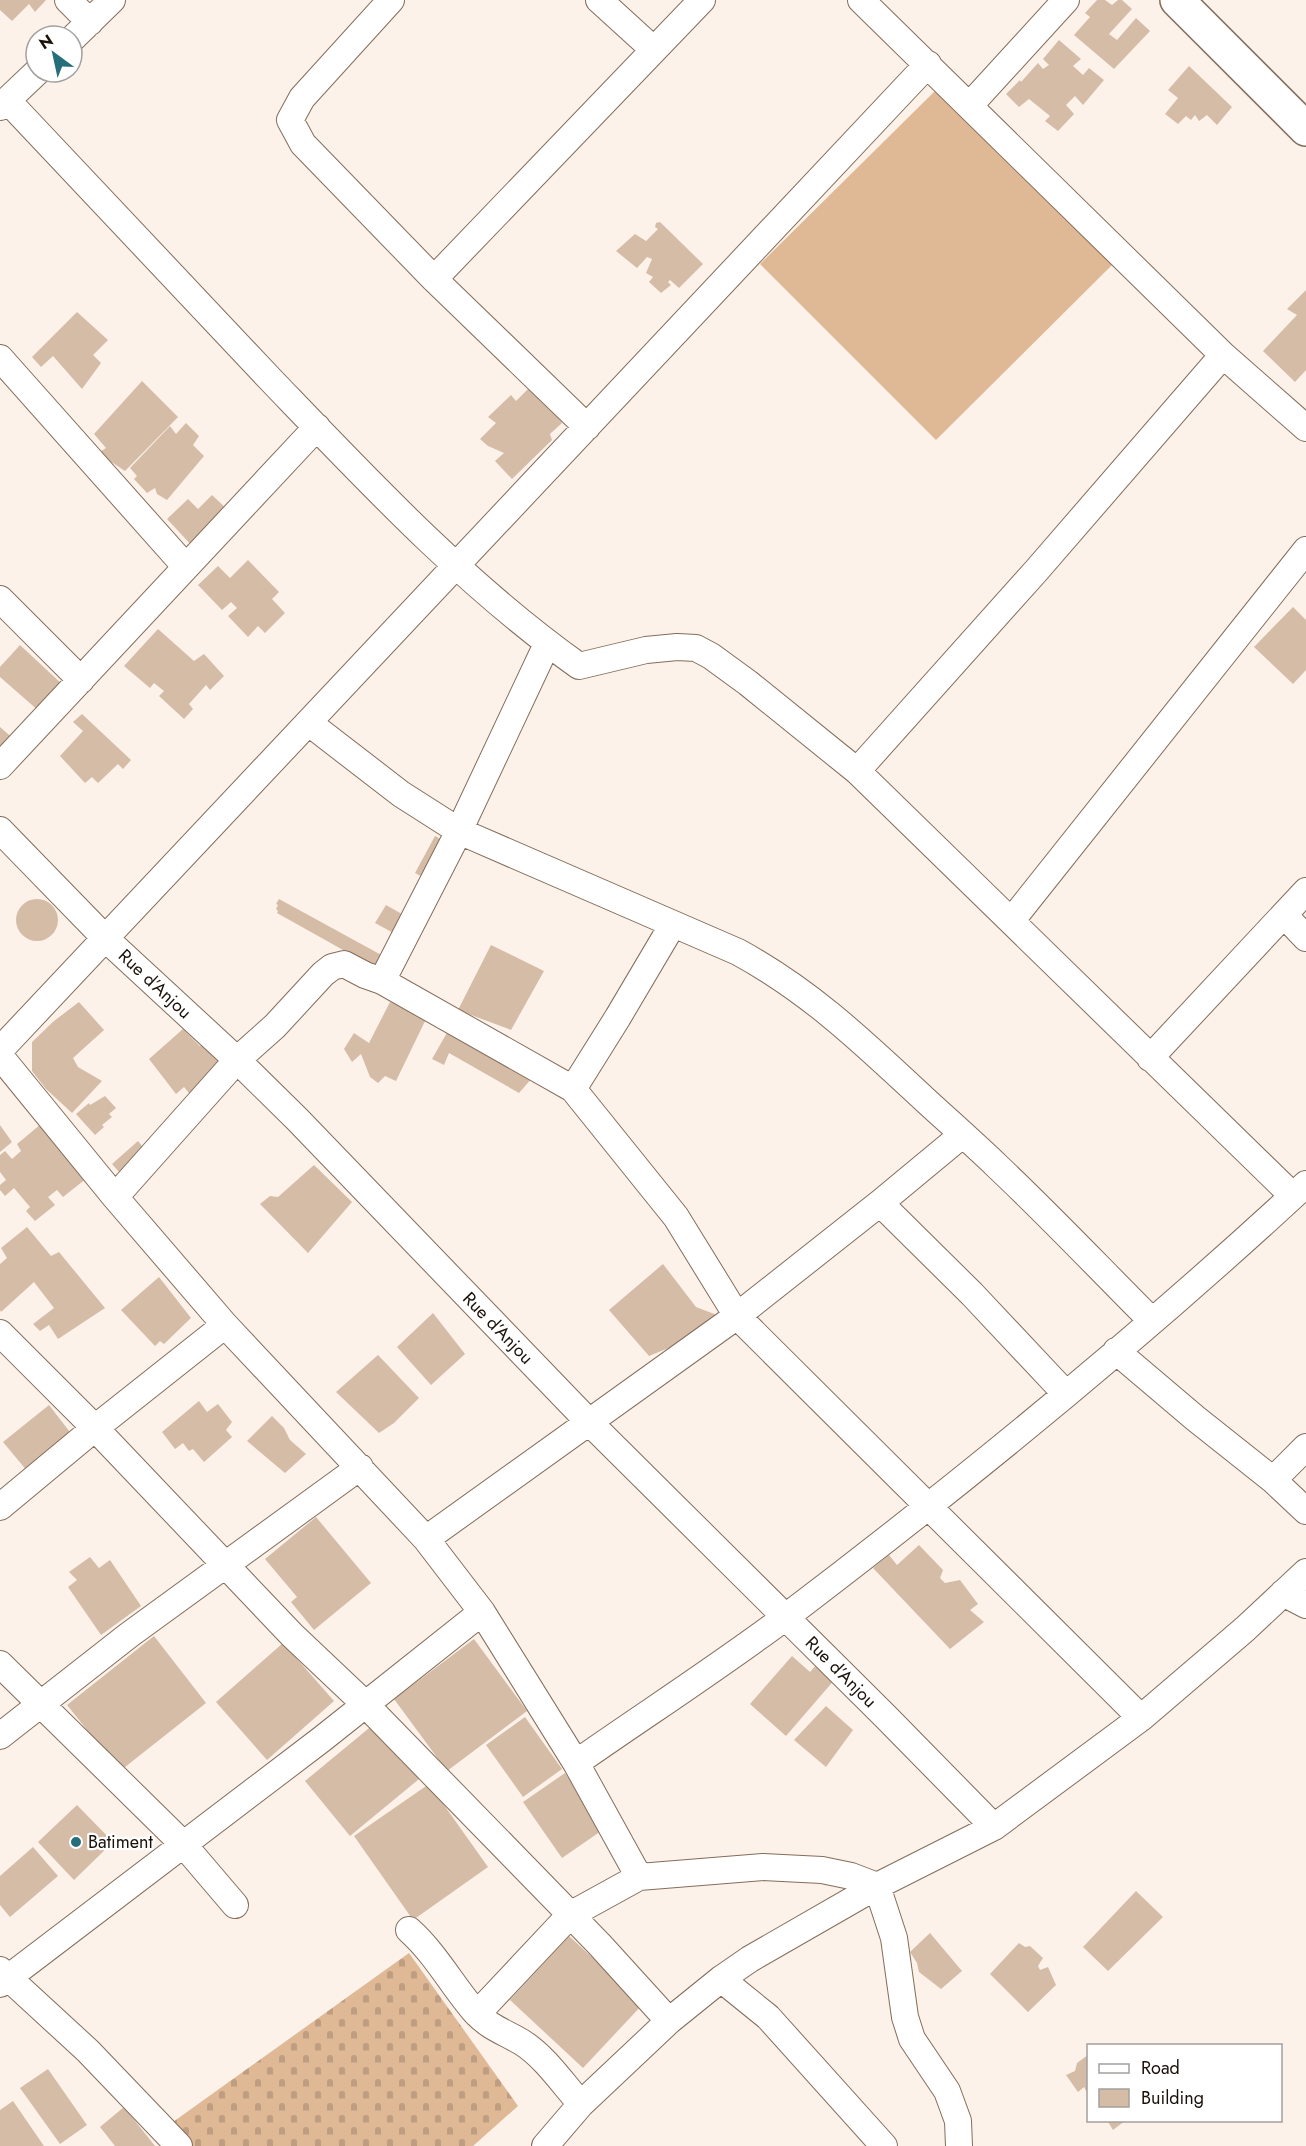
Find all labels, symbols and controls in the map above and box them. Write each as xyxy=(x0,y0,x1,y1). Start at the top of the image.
north arrow xyxy=(24,24,84,84)
text: N xyxy=(35,29,58,55)
street label: Rue d’Anjou xyxy=(113,943,197,1025)
street label: Rue d’Anjou xyxy=(457,1286,539,1370)
street label: Rue d’Anjou xyxy=(799,1630,883,1714)
place label: Batiment xyxy=(88,1829,153,1855)
marker: Batiment xyxy=(69,1835,83,1849)
legend xyxy=(1087,2044,1282,2122)
text: Road xyxy=(1141,2055,1180,2081)
text: Building xyxy=(1141,2085,1204,2111)

